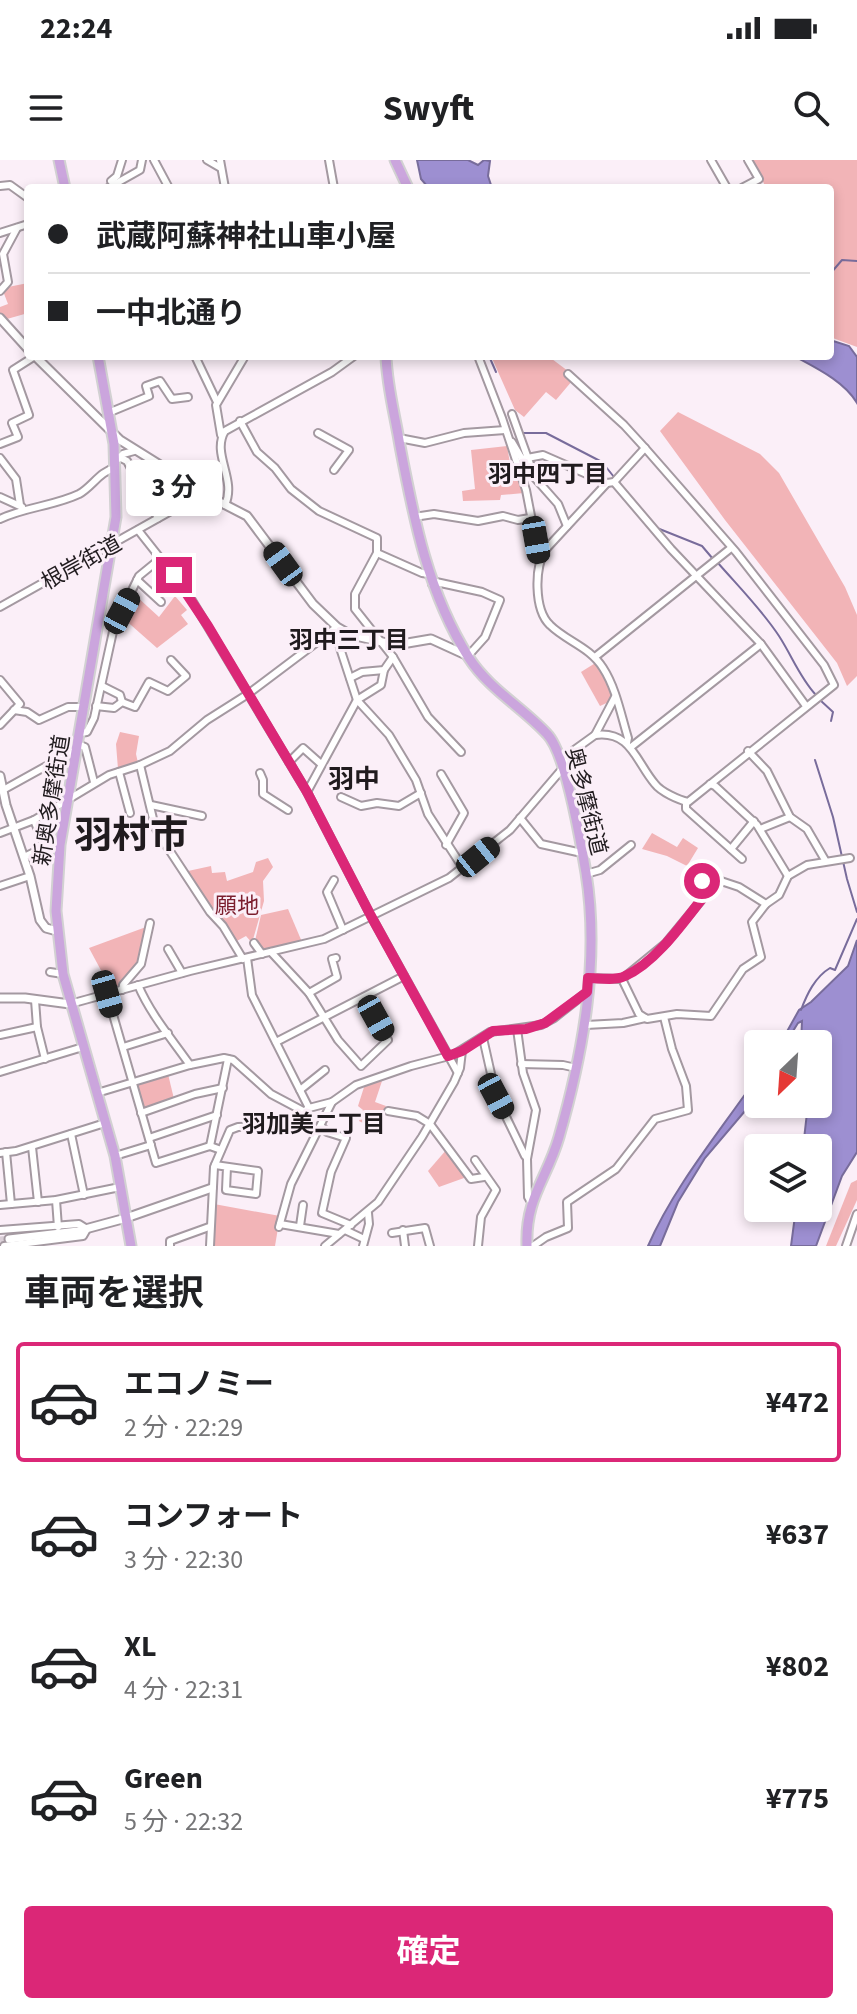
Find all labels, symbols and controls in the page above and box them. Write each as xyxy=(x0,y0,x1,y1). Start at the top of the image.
text: 22:24 xyxy=(40,7,112,50)
text: Swyft xyxy=(383,83,474,134)
icon: menu xyxy=(24,86,68,130)
icon: search xyxy=(789,86,833,130)
text: 武蔵阿蘇神社山車小屋 xyxy=(96,215,396,258)
text: 一中北通り xyxy=(96,292,246,335)
district label: 羽中四丁目 xyxy=(488,457,608,492)
callout: 3 分 xyxy=(126,459,222,515)
text: 3 分 xyxy=(152,469,196,506)
car xyxy=(520,514,552,566)
street label: 根岸街道 xyxy=(35,528,128,598)
car xyxy=(259,538,307,590)
route end xyxy=(156,557,192,593)
car xyxy=(100,584,144,638)
district label: 羽中三丁目 xyxy=(289,623,409,658)
street label: 新奥多摩街道 xyxy=(26,732,78,868)
street label: 奥多摩街道 xyxy=(557,744,615,858)
district label: 羽中 xyxy=(328,761,380,798)
district label: 羽村市 xyxy=(74,809,188,863)
car xyxy=(452,833,504,881)
route start xyxy=(684,863,720,899)
park label: 願地 xyxy=(215,890,259,922)
car xyxy=(89,968,125,1020)
car xyxy=(354,991,398,1045)
north arrow xyxy=(744,1030,832,1118)
map controls xyxy=(744,1030,832,1222)
car xyxy=(474,1069,518,1123)
district label: 羽加美二丁目 xyxy=(242,1107,386,1142)
button: layers xyxy=(744,1134,832,1222)
text: 車両を選択 xyxy=(24,1268,204,1319)
text: エコノミー xyxy=(124,1363,274,1406)
icon: car xyxy=(28,1366,100,1438)
text: ¥472 xyxy=(766,1381,829,1424)
text: 2 分 · 22:29 xyxy=(124,1409,243,1446)
text: コンフォート xyxy=(124,1495,303,1538)
icon: car xyxy=(28,1498,100,1570)
text: ¥637 xyxy=(766,1513,829,1556)
text: 3 分 · 22:30 xyxy=(124,1541,243,1578)
text: XL xyxy=(124,1625,157,1668)
icon: car xyxy=(28,1630,100,1702)
text: ¥802 xyxy=(766,1645,829,1688)
text: 4 分 · 22:31 xyxy=(124,1671,243,1708)
text: Green xyxy=(124,1757,203,1800)
icon: car xyxy=(28,1762,100,1834)
text: ¥775 xyxy=(766,1777,829,1820)
text: 5 分 · 22:32 xyxy=(124,1803,243,1840)
button: 確定 xyxy=(24,1906,833,1998)

